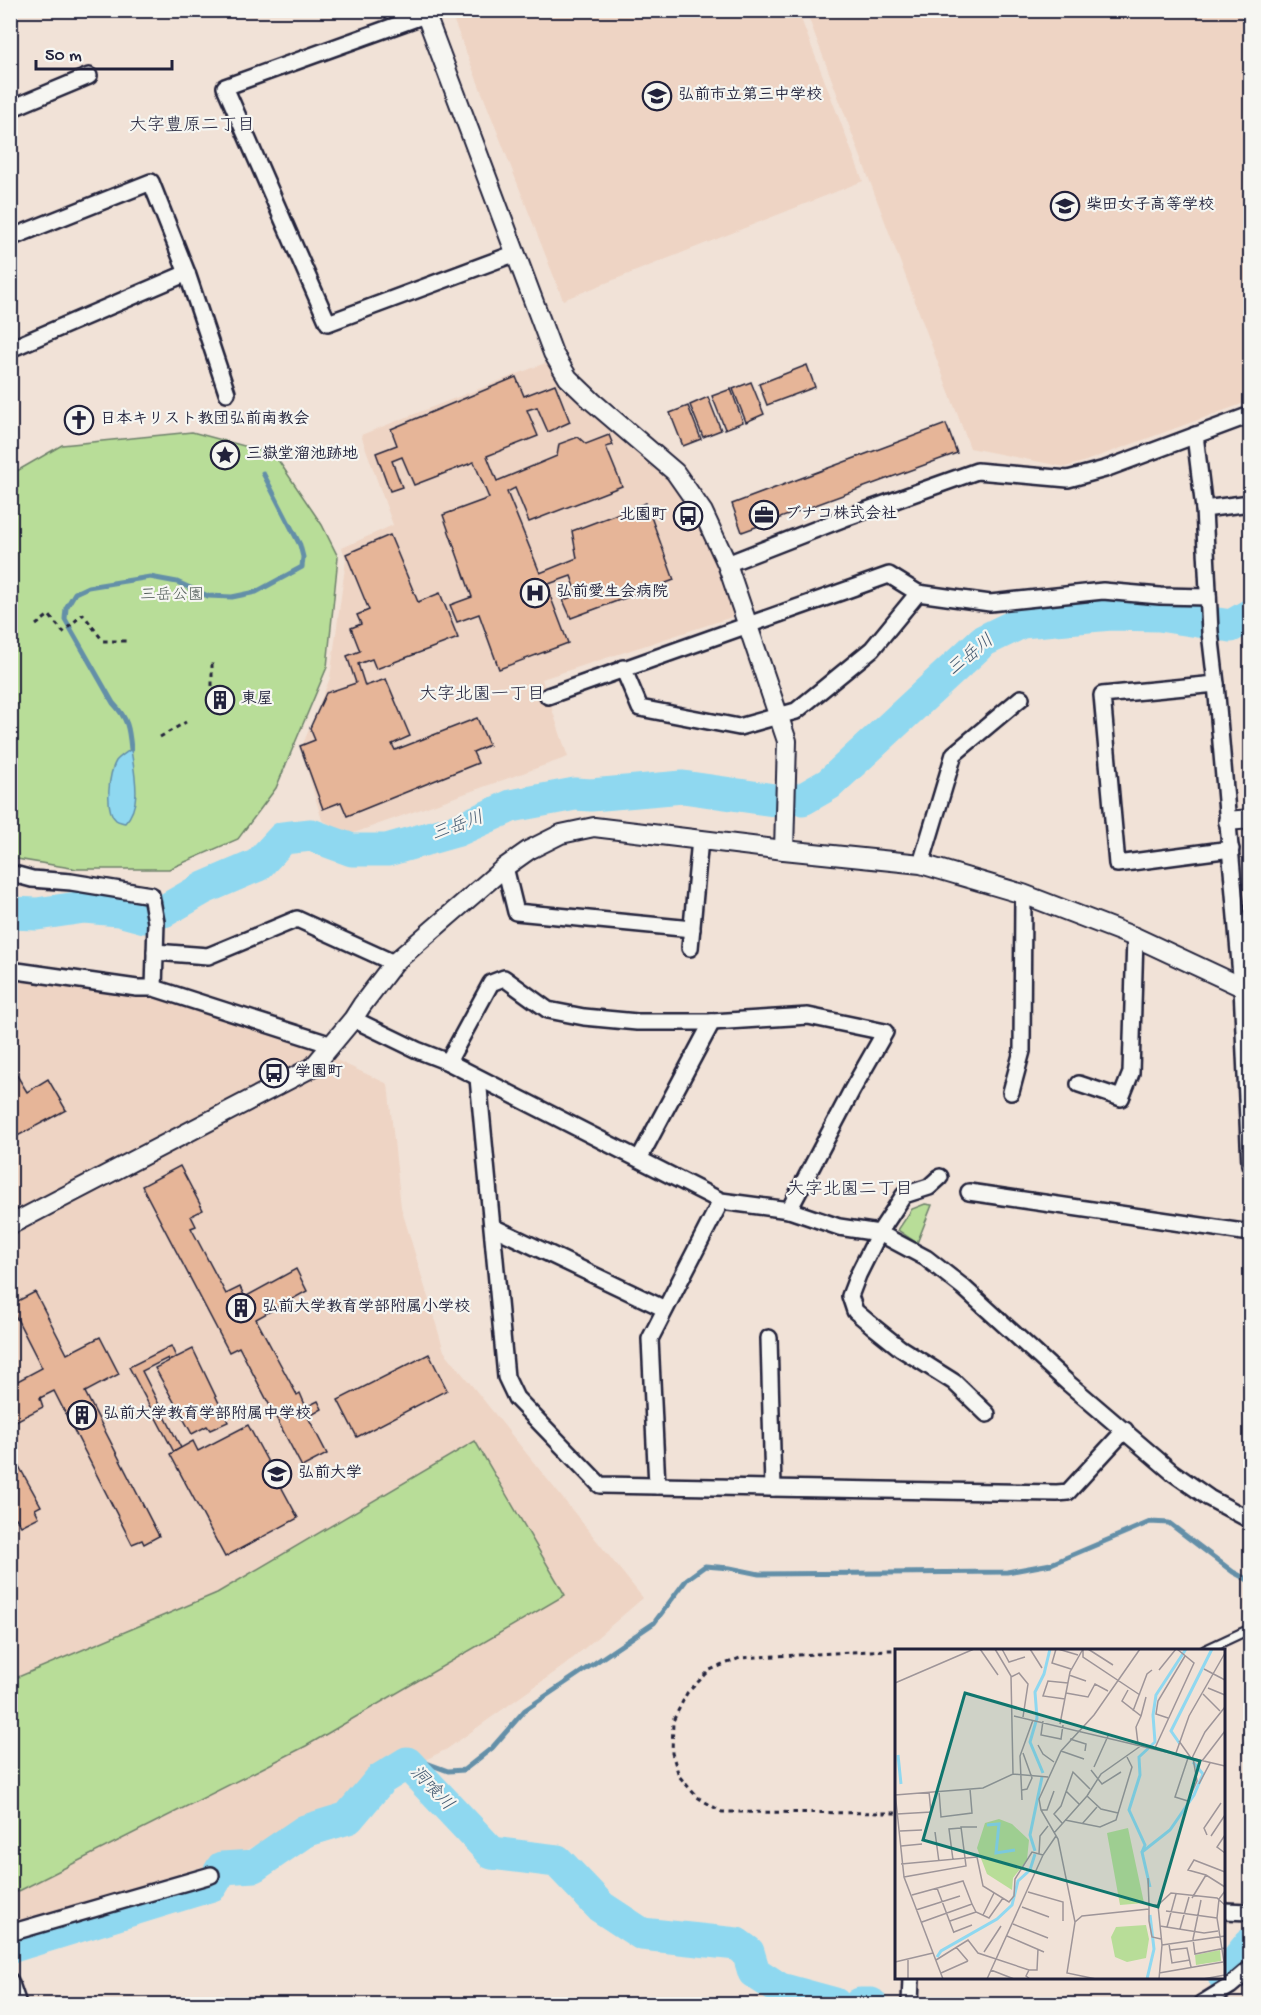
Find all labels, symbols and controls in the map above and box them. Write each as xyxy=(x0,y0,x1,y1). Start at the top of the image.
scale bar xyxy=(36,33,172,71)
text: 50 m xyxy=(45,46,82,67)
school or university icon: 弘前市立第三中学校 xyxy=(641,80,673,112)
place label: 弘前市立第三中学校 xyxy=(678,85,822,106)
district label: 大字豊原二丁目 xyxy=(129,115,255,137)
school or university icon: 柴田女子高等学校 xyxy=(1049,190,1081,222)
place label: 柴田女子高等学校 xyxy=(1086,195,1214,216)
church icon: 日本キリスト教団弘前南教会 xyxy=(63,404,95,436)
place label: 日本キリスト教団弘前南教会 xyxy=(100,409,309,430)
place icon: 三嶽堂溜池跡地 xyxy=(209,439,241,471)
place label: 三嶽堂溜池跡地 xyxy=(246,444,358,465)
office icon: ブナコ株式会社 xyxy=(748,499,780,531)
bus stop icon: 北園町 xyxy=(672,500,704,532)
place label: ブナコ株式会社 xyxy=(785,504,897,525)
place label: 北園町 xyxy=(619,506,667,526)
hospital icon: 弘前愛生会病院 xyxy=(519,577,551,609)
place label: 弘前愛生会病院 xyxy=(556,582,668,603)
park label: 三岳公園 xyxy=(140,586,204,606)
water label: 三岳川 xyxy=(943,630,999,681)
building icon: 東屋 xyxy=(204,684,236,716)
district label: 大字北園一丁目 xyxy=(419,684,545,706)
place label: 東屋 xyxy=(241,689,273,710)
water label: 三岳川 xyxy=(429,807,487,846)
bus stop icon: 学園町 xyxy=(258,1057,290,1089)
place label: 学園町 xyxy=(295,1063,343,1083)
district label: 大字北園二丁目 xyxy=(787,1179,913,1201)
building icon: 弘前大学教育学部附属小学校 xyxy=(225,1292,257,1324)
place label: 弘前大学教育学部附属小学校 xyxy=(262,1297,470,1318)
building icon: 弘前大学教育学部附属中学校 xyxy=(66,1399,98,1431)
place label: 弘前大学教育学部附属中学校 xyxy=(103,1404,311,1425)
school or university icon: 弘前大学 xyxy=(261,1458,293,1490)
place label: 弘前大学 xyxy=(298,1463,362,1484)
inset map xyxy=(895,1649,1225,1979)
water label: 洞喰川 xyxy=(405,1762,458,1816)

